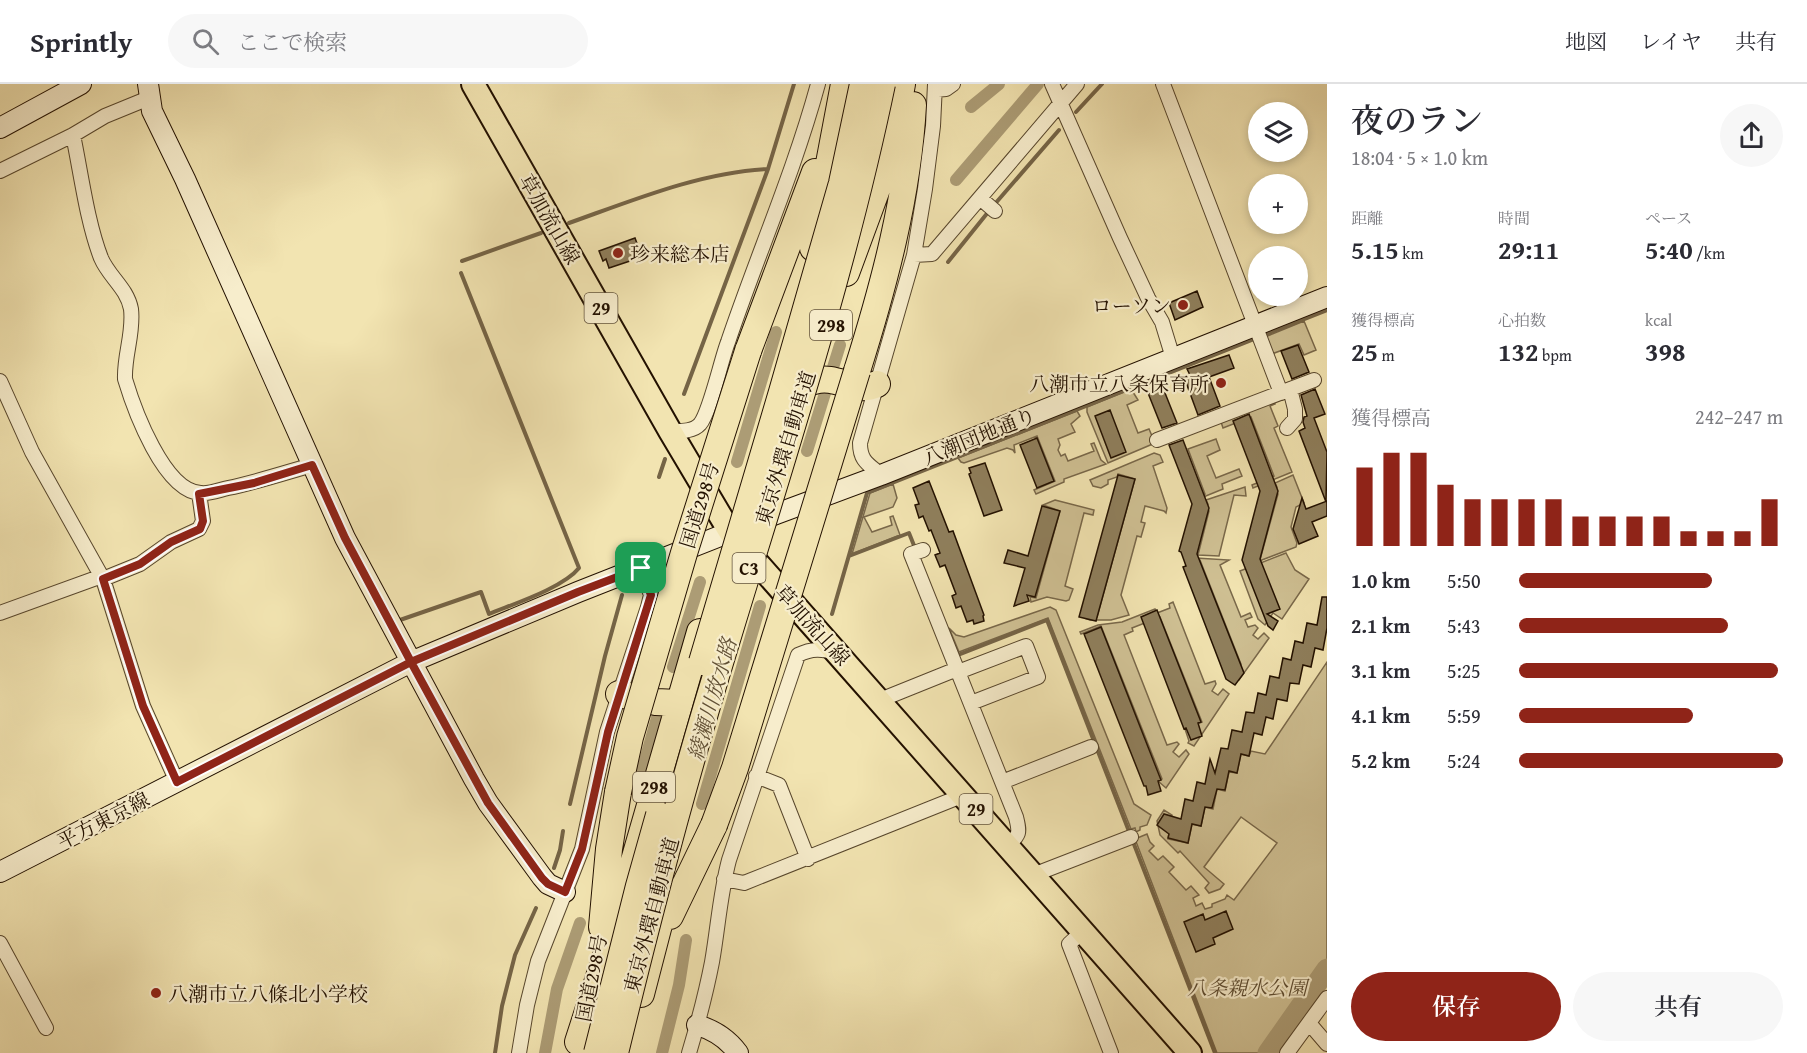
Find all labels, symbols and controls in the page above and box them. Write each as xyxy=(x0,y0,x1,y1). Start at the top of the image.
search box xyxy=(168,14,588,68)
text: Sprintly xyxy=(30,21,132,62)
icon: search xyxy=(189,25,222,58)
text: ここで検索 xyxy=(237,26,347,58)
text: 地図 xyxy=(1565,26,1607,57)
text: レイヤ xyxy=(1640,26,1702,57)
text: 共有 xyxy=(1735,26,1777,57)
text: 夜のラン xyxy=(1351,96,1483,144)
map controls xyxy=(1248,102,1308,306)
button: layers xyxy=(1248,102,1308,162)
button: share xyxy=(1720,104,1783,167)
text: 18:04 · 5 × 1.0 km xyxy=(1351,143,1488,172)
street label: 草加流山線 xyxy=(512,168,588,270)
button: + xyxy=(1248,174,1308,234)
text: 距離 xyxy=(1351,206,1383,230)
text: 時間 xyxy=(1498,206,1530,230)
text: ペース xyxy=(1645,206,1692,230)
text: 5.15 xyxy=(1351,230,1399,269)
text: 29:11 xyxy=(1498,230,1559,269)
text: 5:40 xyxy=(1645,230,1693,269)
place label: 珍来総本店 xyxy=(630,239,730,268)
text: km xyxy=(1399,241,1423,265)
text: /km xyxy=(1693,241,1725,265)
marker: 珍来総本店 xyxy=(611,246,625,260)
button: − xyxy=(1248,246,1308,306)
place label: ローソン xyxy=(1092,291,1171,320)
road number: 29 xyxy=(584,293,618,323)
marker: ローソン xyxy=(1176,298,1190,312)
text: 獲得標高 xyxy=(1351,308,1415,332)
text: 心拍数 xyxy=(1498,308,1546,332)
text: kcal xyxy=(1645,308,1672,332)
road number: 298 xyxy=(810,310,852,340)
text: 25 xyxy=(1351,332,1378,371)
text: 132 xyxy=(1498,332,1538,371)
text: 398 xyxy=(1645,332,1685,371)
text: m xyxy=(1378,343,1395,367)
text: bpm xyxy=(1538,343,1572,367)
street label: 東京外環自動車道 xyxy=(748,367,822,529)
place label: 八潮市立八条保育所 xyxy=(1029,369,1209,398)
marker: 八潮市立八条保育所 xyxy=(1214,376,1228,390)
street label: 八潮団地通り xyxy=(918,400,1040,472)
text: 242–247 m xyxy=(1695,402,1783,431)
text: 獲得標高 xyxy=(1351,403,1431,432)
street label: 国道298号 xyxy=(672,458,726,552)
pin xyxy=(615,542,666,593)
icon: arrive xyxy=(624,551,657,584)
road number: C3 xyxy=(732,553,766,583)
text: 1.0 km xyxy=(1351,566,1410,595)
text: 5:50 xyxy=(1447,566,1481,595)
street label: 草加流山線 xyxy=(769,578,857,672)
text: 2.1 km xyxy=(1351,611,1410,640)
text: 5:43 xyxy=(1447,611,1481,640)
water label: 綾瀬川放水路 xyxy=(680,632,745,764)
text: 3.1 km xyxy=(1351,656,1410,685)
text: 5:25 xyxy=(1447,656,1481,685)
text: 4.1 km xyxy=(1351,701,1410,730)
text: 5:59 xyxy=(1447,701,1481,730)
text: 5.2 km xyxy=(1351,746,1410,775)
text: 5:24 xyxy=(1447,746,1481,775)
road number: 298 xyxy=(633,772,675,802)
street label: 平方東京線 xyxy=(52,784,154,856)
road number: 29 xyxy=(960,794,992,824)
street label: 東京外環自動車道 xyxy=(616,834,686,996)
street label: 国道298号 xyxy=(568,932,614,1024)
button: 保存 xyxy=(1351,972,1561,1041)
button: 共有 xyxy=(1573,972,1783,1041)
park label: 八条親水公園 xyxy=(1187,973,1310,1002)
place label: 八潮市立八條北小学校 xyxy=(168,979,368,1008)
marker: 八潮市立八條北小学校 xyxy=(149,986,163,1000)

